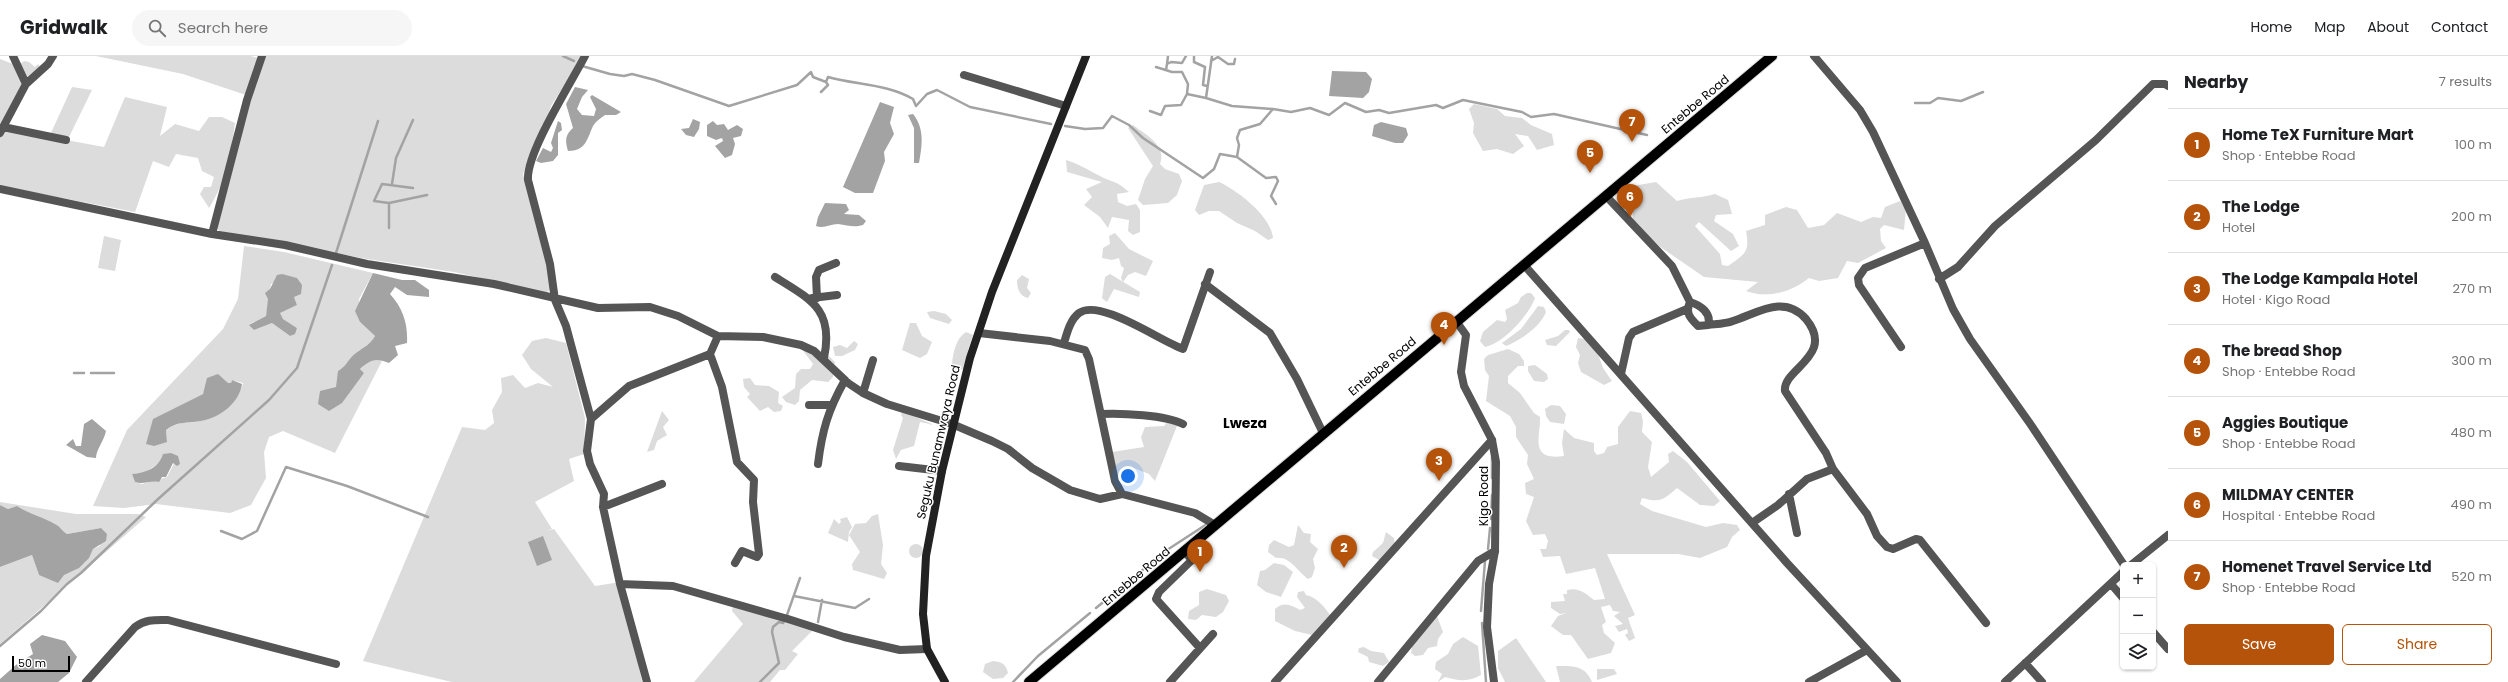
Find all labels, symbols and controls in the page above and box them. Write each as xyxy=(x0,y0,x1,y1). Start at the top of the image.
search box xyxy=(132,10,412,46)
text: Gridwalk xyxy=(20,14,108,41)
icon: search xyxy=(146,17,168,39)
text: Search here xyxy=(178,17,268,38)
text: Home xyxy=(2250,17,2292,37)
text: Map xyxy=(2314,17,2345,37)
text: About xyxy=(2367,17,2409,37)
text: Contact xyxy=(2431,17,2488,37)
text: Nearby xyxy=(2184,70,2248,94)
street label: Entebbe Road xyxy=(1657,71,1733,137)
text: 7 results xyxy=(2439,72,2492,91)
pin: 7 xyxy=(1619,109,1645,142)
text: Home TeX Furniture Mart xyxy=(2222,124,2414,145)
text: 1 xyxy=(2195,135,2199,154)
text: 100 m xyxy=(2455,135,2492,154)
pin: 5 xyxy=(1577,140,1603,173)
text: Shop · Entebbe Road xyxy=(2222,146,2355,165)
pin: 6 xyxy=(1617,184,1643,217)
text: The Lodge xyxy=(2222,196,2300,217)
text: 2 xyxy=(2193,207,2201,226)
text: 200 m xyxy=(2451,207,2492,226)
text: Hotel xyxy=(2222,218,2255,237)
text: The Lodge Kampala Hotel xyxy=(2222,268,2418,289)
text: 3 xyxy=(2193,279,2201,298)
text: 270 m xyxy=(2452,279,2492,298)
text: Hotel · Kigo Road xyxy=(2222,290,2330,309)
pin: 4 xyxy=(1431,312,1457,345)
street label: Entebbe Road xyxy=(1344,333,1420,399)
text: The bread Shop xyxy=(2222,340,2342,361)
text: 4 xyxy=(2193,351,2201,370)
text: 300 m xyxy=(2451,351,2492,370)
text: Shop · Entebbe Road xyxy=(2222,362,2355,381)
street label: Seguku Bunamwaya Road xyxy=(912,363,964,521)
text: Aggies Boutique xyxy=(2222,412,2348,433)
district label: Lweza xyxy=(1223,413,1267,433)
text: 5 xyxy=(2193,423,2201,442)
text: 480 m xyxy=(2451,423,2492,442)
text: Shop · Entebbe Road xyxy=(2222,434,2355,453)
pin: 3 xyxy=(1426,448,1452,481)
your location xyxy=(1118,466,1138,486)
street label: Kigo Road xyxy=(1475,466,1492,526)
text: MILDMAY CENTER xyxy=(2222,484,2354,505)
text: 6 xyxy=(2193,495,2201,514)
text: 490 m xyxy=(2451,495,2492,514)
text: Hospital · Entebbe Road xyxy=(2222,506,2375,525)
pin: 2 xyxy=(1331,535,1357,568)
pin: 1 xyxy=(1187,539,1213,572)
street label: Entebbe Road xyxy=(1098,543,1174,609)
text: Homenet Travel Service Ltd xyxy=(2222,556,2432,577)
map controls xyxy=(2120,562,2156,670)
button: + xyxy=(2120,562,2156,598)
text: 7 xyxy=(2194,567,2200,586)
text: 520 m xyxy=(2451,567,2492,586)
text: Shop · Entebbe Road xyxy=(2222,578,2355,597)
button: − xyxy=(2120,598,2156,634)
button: Save xyxy=(2184,624,2334,665)
button: Share xyxy=(2342,624,2492,665)
button: layers xyxy=(2120,634,2156,670)
scale bar xyxy=(12,654,70,673)
text: 50 m xyxy=(18,655,46,671)

